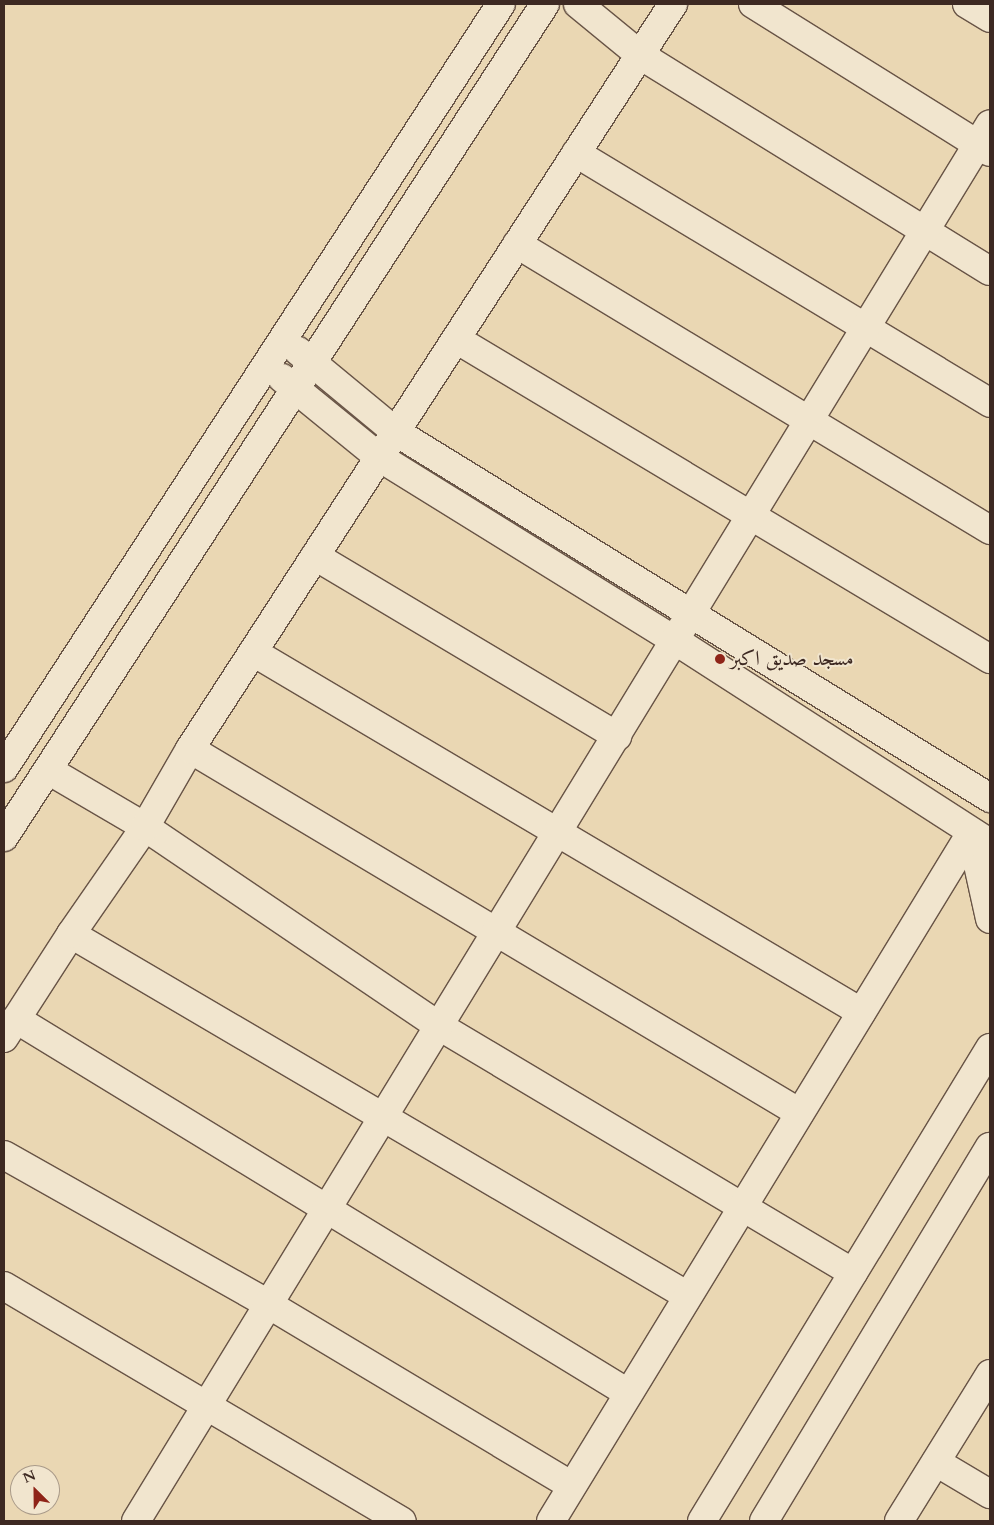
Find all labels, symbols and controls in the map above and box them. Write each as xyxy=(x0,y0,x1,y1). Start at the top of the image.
place label: مسجد صدیق اکبر xyxy=(730,646,854,672)
marker: مسجد صدیق اکبر xyxy=(714,653,726,665)
north arrow xyxy=(10,1465,60,1515)
text: N xyxy=(20,1466,39,1488)

